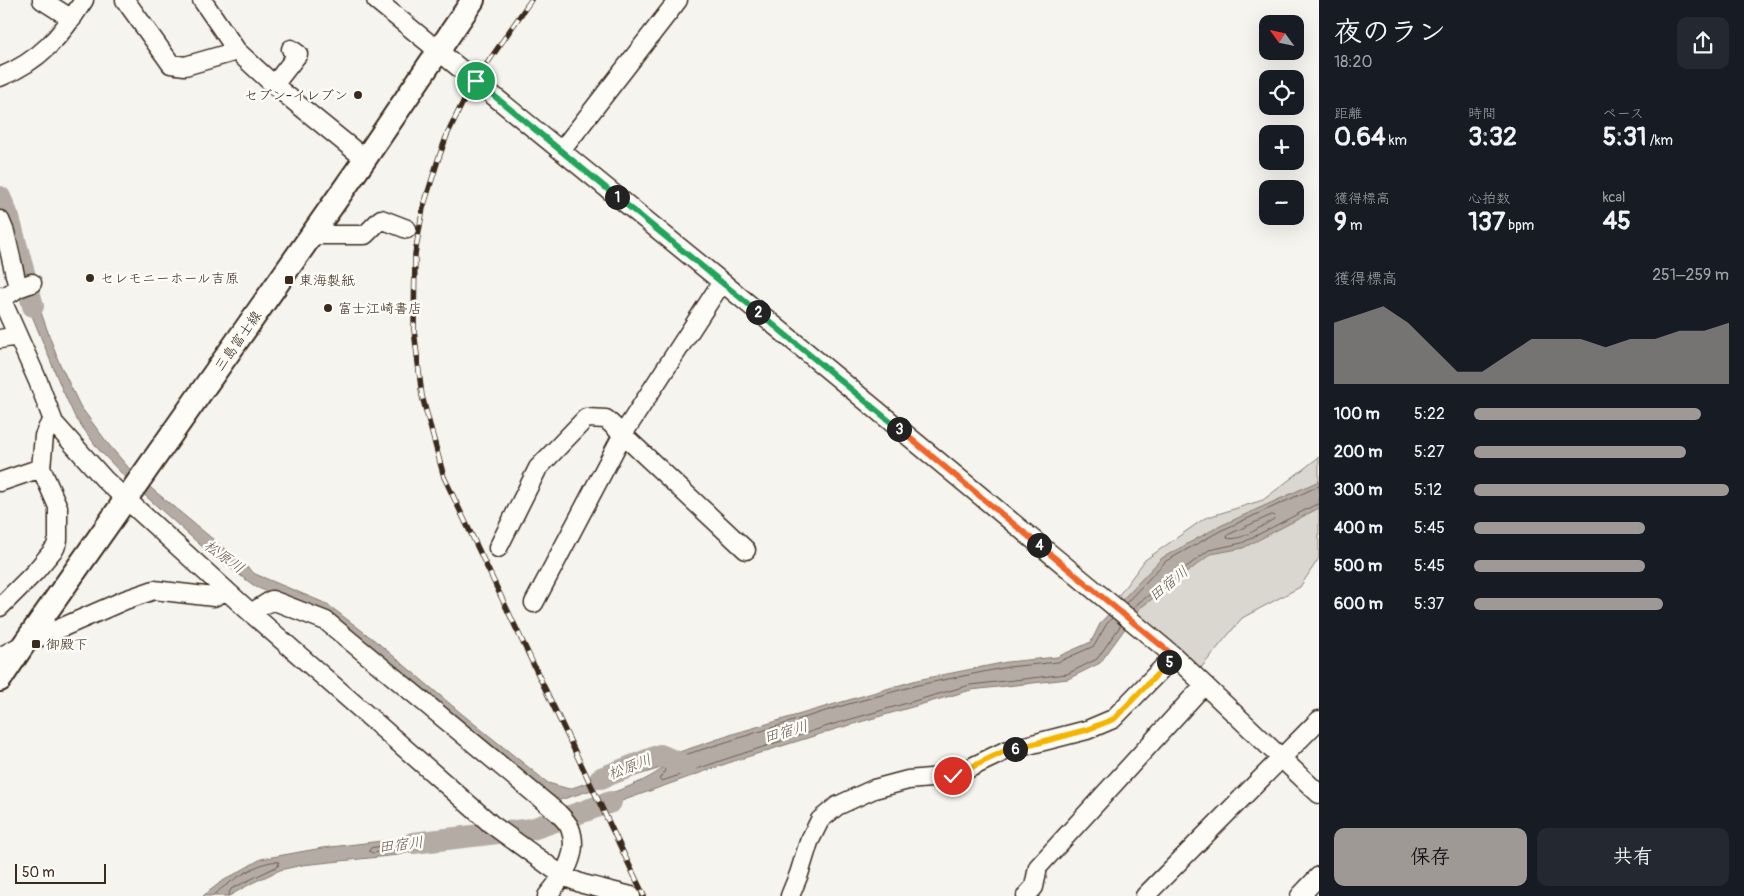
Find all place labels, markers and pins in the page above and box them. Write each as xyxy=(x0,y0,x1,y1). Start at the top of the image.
pin xyxy=(455,60,497,102)
place label: セブン-イレブン xyxy=(244,87,348,104)
marker: セブン-イレブン xyxy=(352,89,364,101)
pin: 1 xyxy=(604,184,630,210)
place label: セレモニーホール吉原 xyxy=(100,270,239,287)
marker: セレモニーホール吉原 xyxy=(84,272,96,284)
place label: 東海製紙 xyxy=(299,272,355,289)
marker: 東海製紙 xyxy=(283,274,295,286)
place label: 富士江崎書店 xyxy=(338,300,422,317)
pin: 2 xyxy=(746,300,770,324)
marker: 富士江崎書店 xyxy=(322,302,334,314)
pin: 3 xyxy=(886,416,912,442)
pin: 4 xyxy=(1026,532,1052,558)
place label: 御殿下 xyxy=(46,636,88,653)
marker: 御殿下 xyxy=(30,638,42,650)
pin: 5 xyxy=(1156,650,1182,674)
pin: 6 xyxy=(1002,736,1028,762)
pin xyxy=(932,755,974,797)

